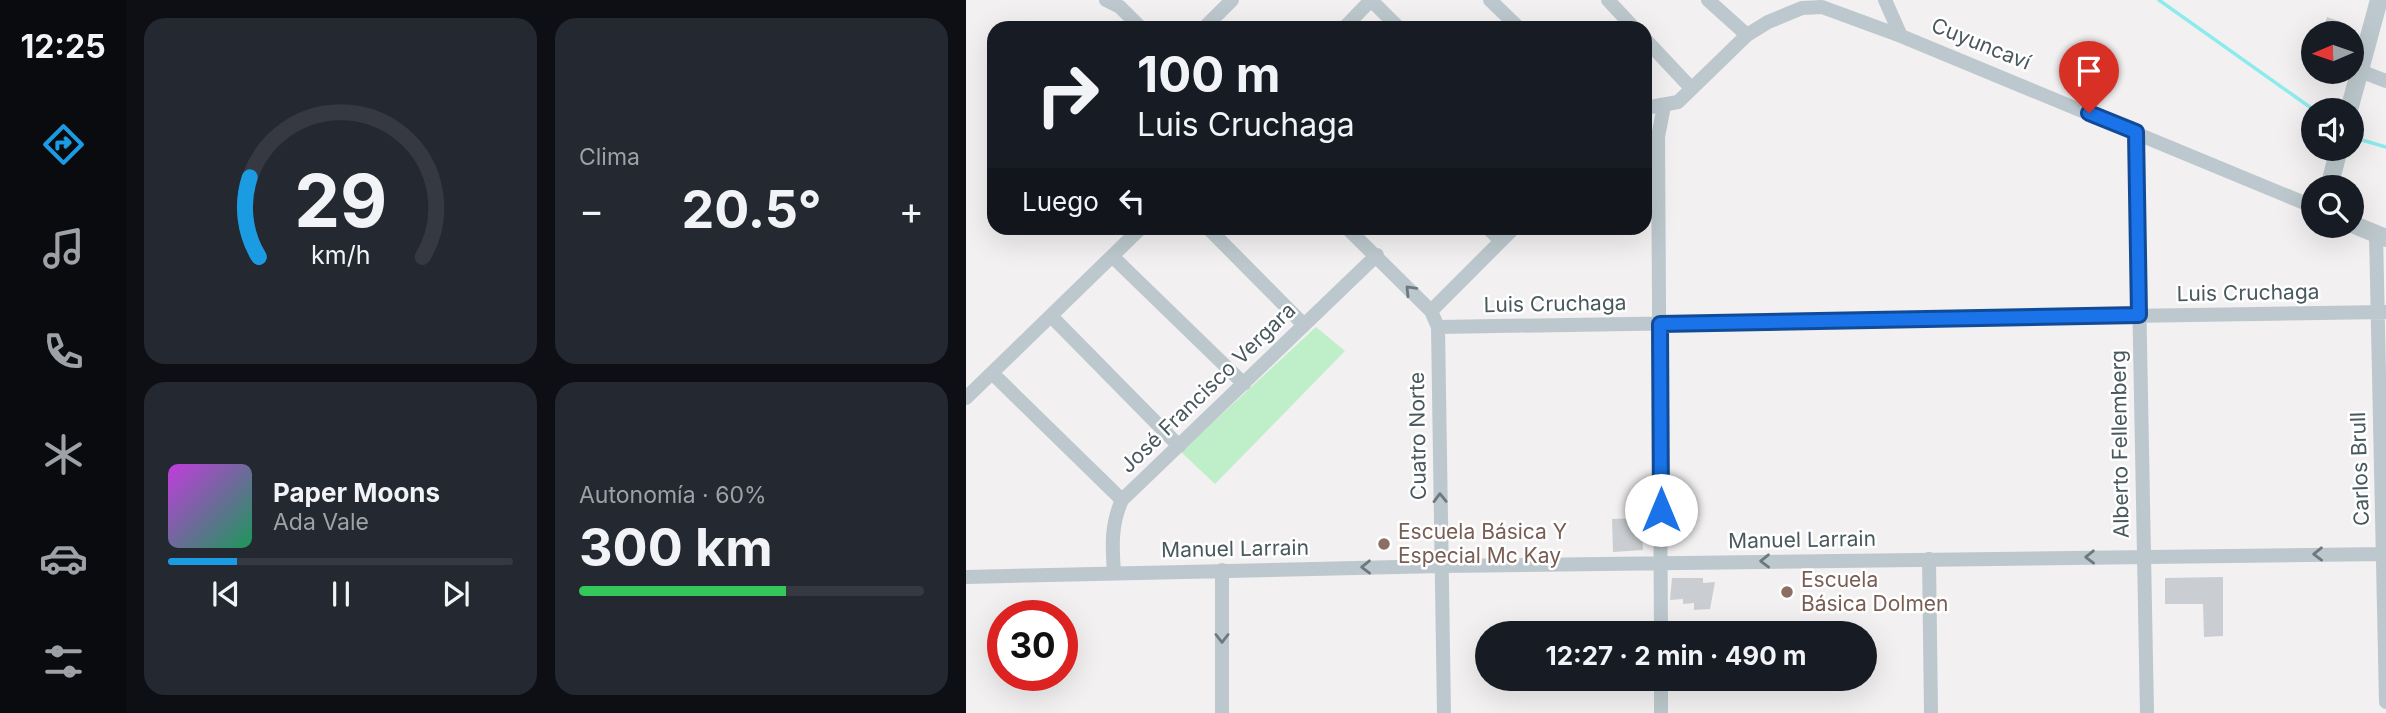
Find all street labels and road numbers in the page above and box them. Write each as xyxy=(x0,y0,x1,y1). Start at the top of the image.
street label: Cuyuncaví xyxy=(1928,12,2035,75)
street label: Luis Cruchaga xyxy=(2176,279,2320,306)
street label: Luis Cruchaga xyxy=(1483,290,1627,317)
street label: José Francisco Vergara xyxy=(1115,297,1300,478)
street label: Alberto Fellemberg xyxy=(2105,350,2134,538)
street label: Cuatro Norte xyxy=(1404,372,1431,500)
street label: Carlos Brull xyxy=(2345,411,2374,527)
street label: Manuel Larrain xyxy=(1728,526,1876,553)
street label: Manuel Larrain xyxy=(1161,535,1309,562)

